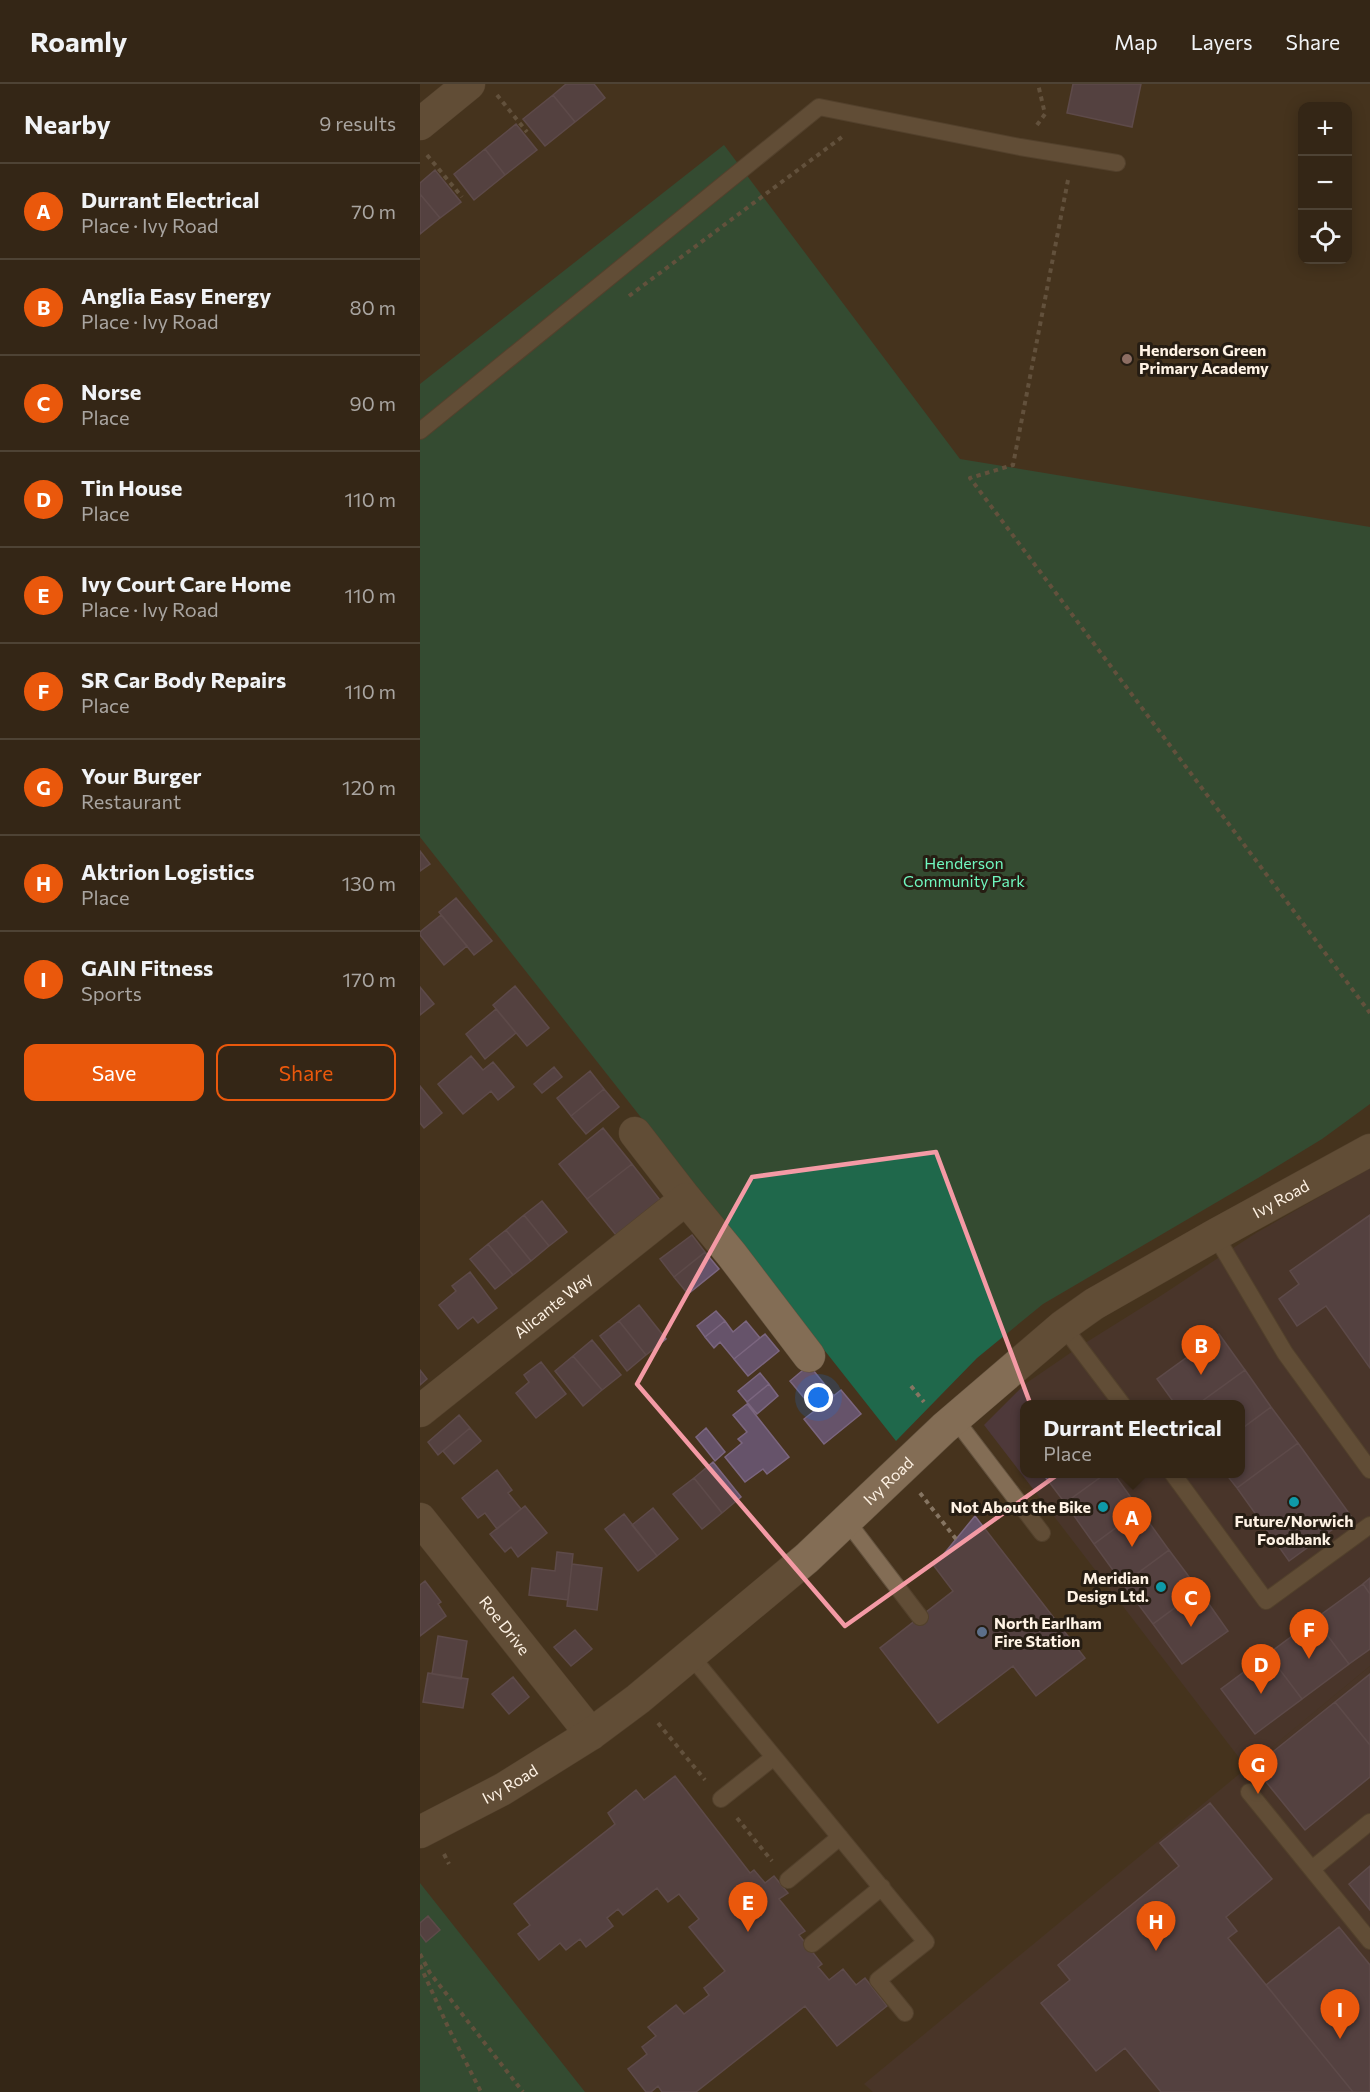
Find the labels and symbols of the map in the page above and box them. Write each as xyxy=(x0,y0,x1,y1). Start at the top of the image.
place label: Henderson Green Primary Academy xyxy=(1139,340,1269,377)
marker: Henderson Green Primary Academy xyxy=(1120,352,1134,366)
park label: Henderson Community Park xyxy=(903,853,1025,890)
street label: Ivy Road xyxy=(1249,1175,1312,1222)
street label: Alicante Way xyxy=(510,1268,596,1342)
pin: B xyxy=(1182,1326,1220,1375)
your location xyxy=(804,1383,833,1412)
street label: Ivy Road xyxy=(859,1452,917,1509)
marker: Future/Norwich Foodbank xyxy=(1287,1495,1301,1509)
place label: Not About the Bike xyxy=(950,1497,1091,1516)
pin: A xyxy=(1112,1498,1152,1547)
marker: Not About the Bike xyxy=(1096,1500,1110,1514)
place label: Future/Norwich Foodbank xyxy=(1234,1511,1354,1548)
place label: Meridian Design Ltd. xyxy=(1067,1568,1149,1605)
pin: C xyxy=(1172,1578,1210,1627)
marker: Meridian Design Ltd. xyxy=(1154,1580,1168,1594)
street label: Roe Drive xyxy=(476,1592,534,1658)
pin: F xyxy=(1290,1610,1328,1659)
place label: North Earlham Fire Station xyxy=(994,1613,1102,1650)
marker: North Earlham Fire Station xyxy=(975,1625,989,1639)
pin: D xyxy=(1242,1644,1280,1694)
pin: G xyxy=(1238,1744,1278,1794)
street label: Ivy Road xyxy=(479,1760,541,1807)
pin: E xyxy=(728,1882,768,1932)
pin: H xyxy=(1136,1902,1176,1951)
pin: I xyxy=(1320,1990,1360,2039)

